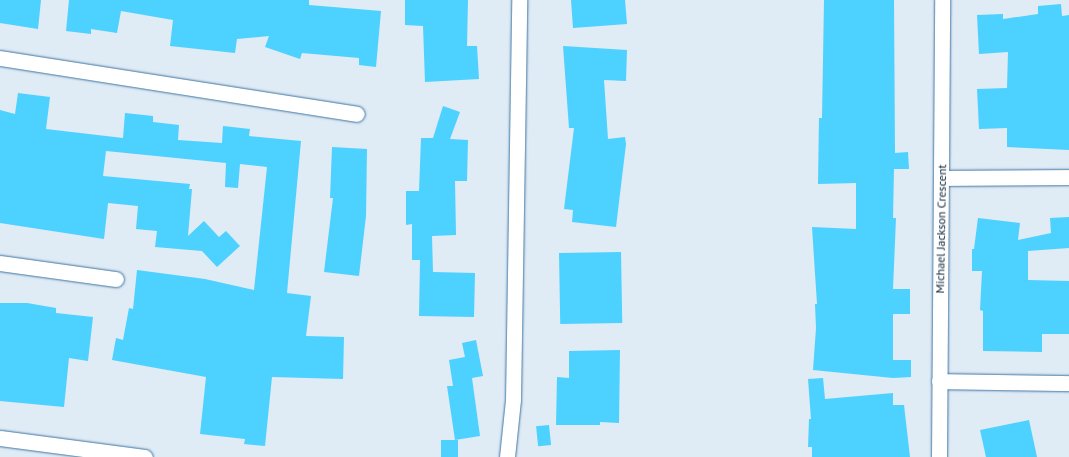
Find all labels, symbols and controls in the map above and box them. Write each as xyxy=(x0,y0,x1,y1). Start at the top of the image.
street label: Michael Jackson Crescent xyxy=(933,164,949,294)

